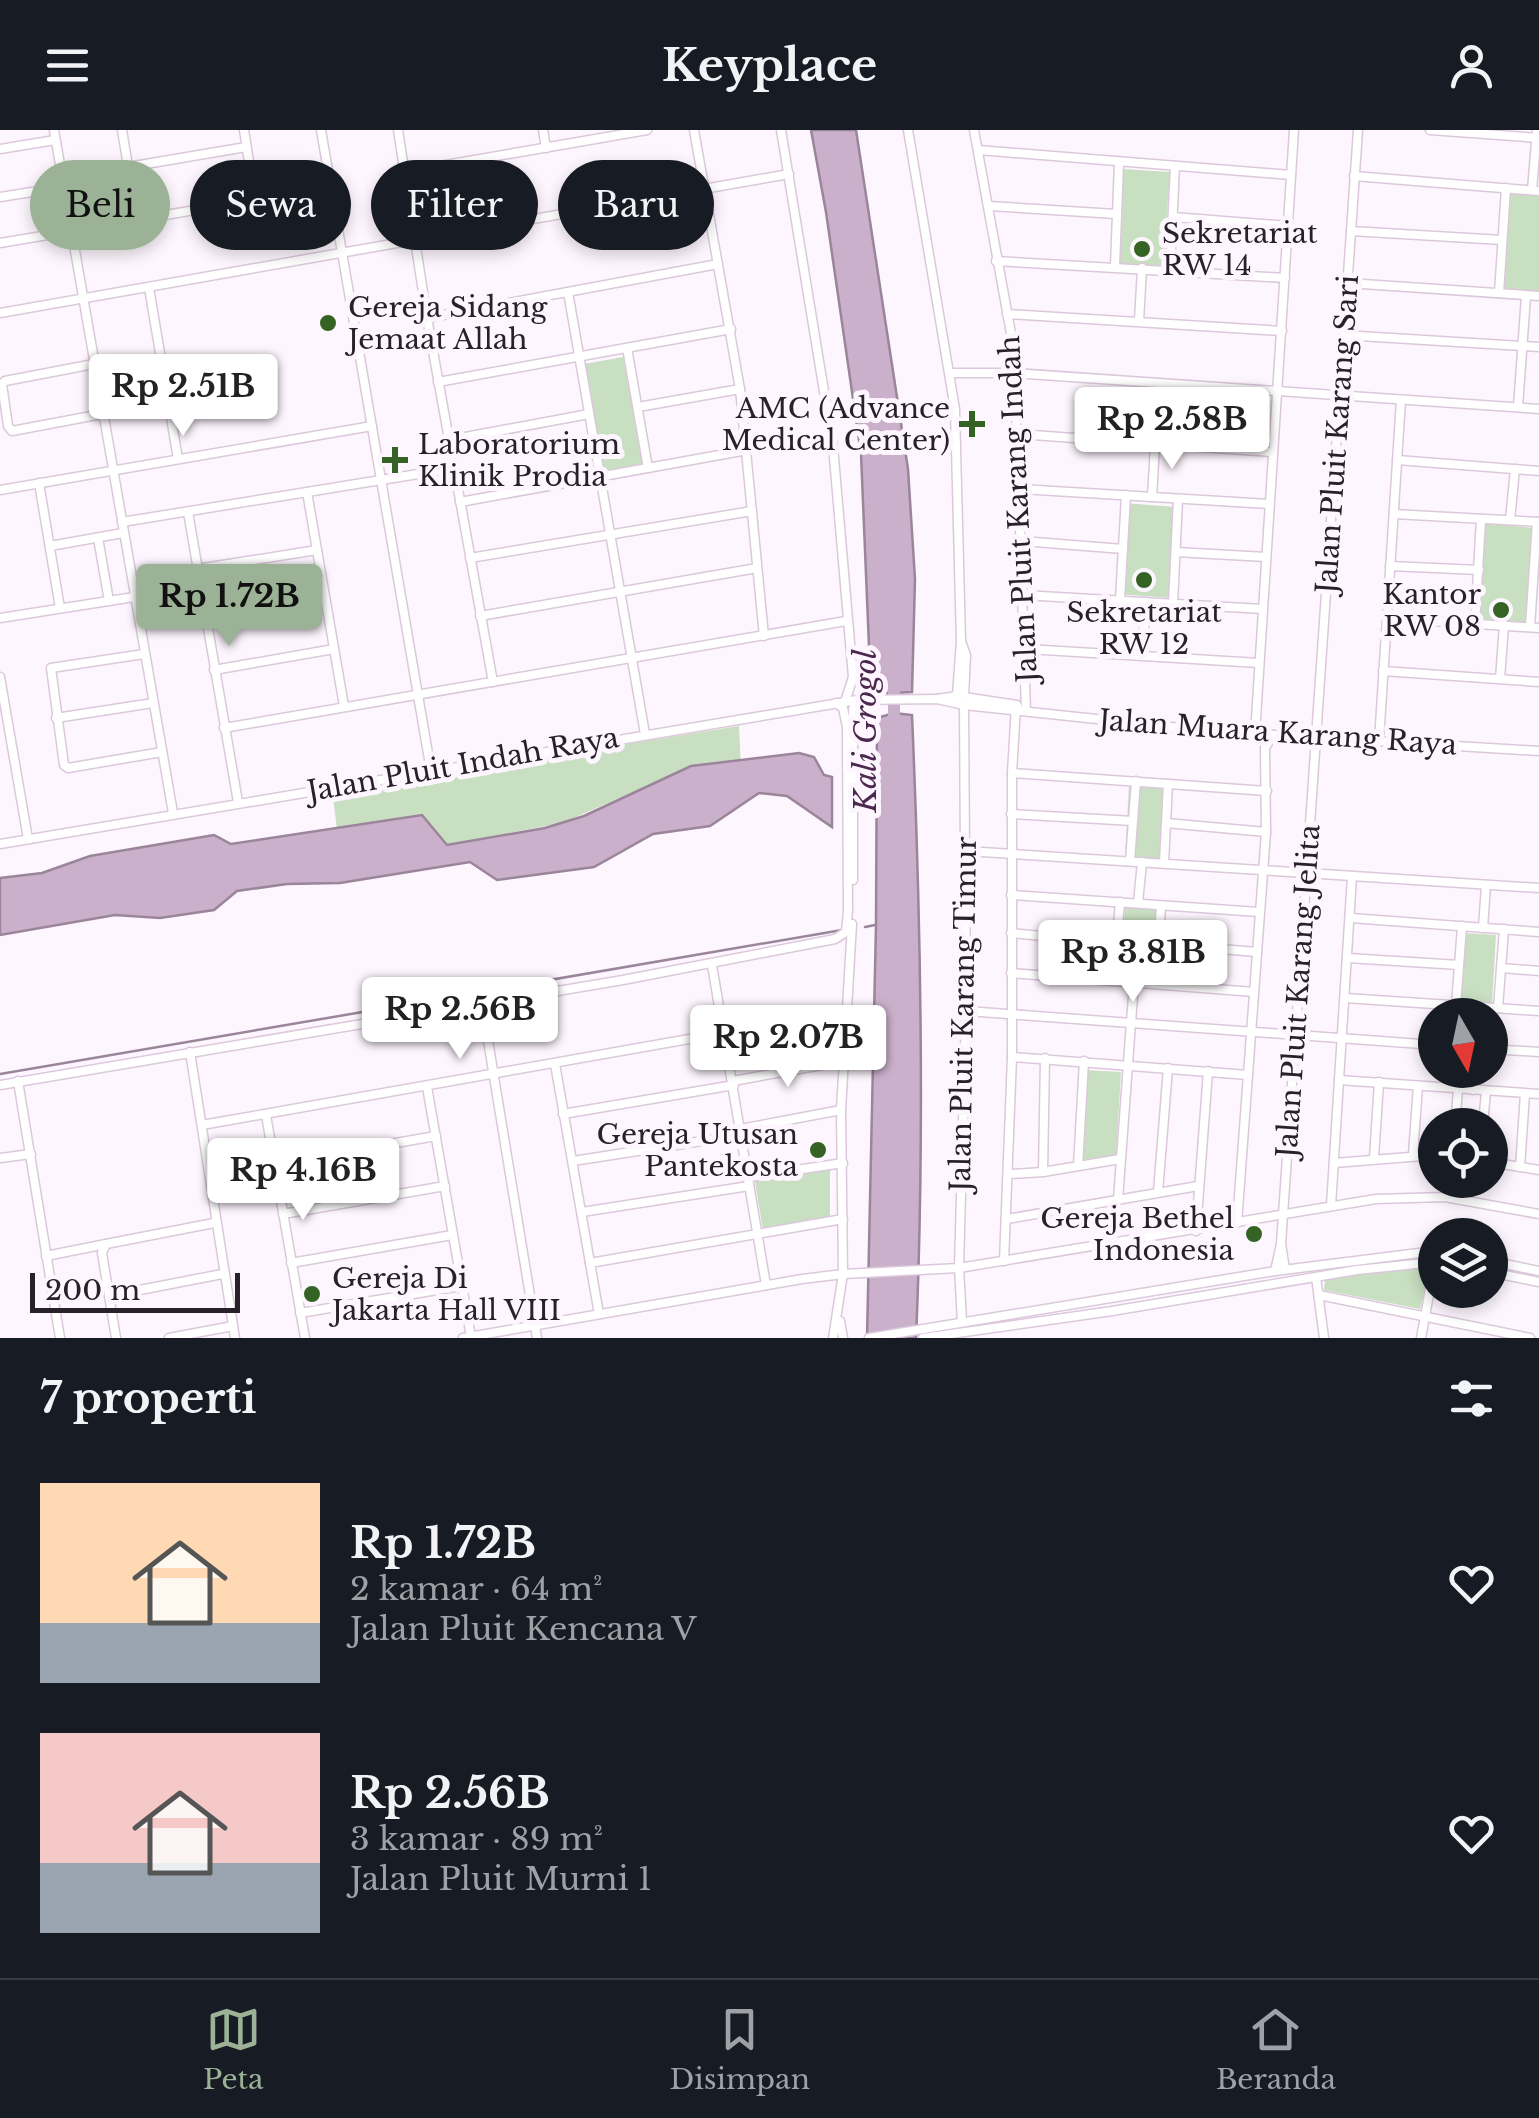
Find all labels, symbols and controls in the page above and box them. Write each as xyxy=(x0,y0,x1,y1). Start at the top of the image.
text: Keyplace xyxy=(662,37,877,93)
icon: menu xyxy=(40,38,95,93)
icon: person xyxy=(1444,38,1499,93)
chip: Beli xyxy=(30,160,170,250)
chip: Sewa xyxy=(190,160,351,250)
chip: Filter xyxy=(371,160,538,250)
chip: Baru xyxy=(558,160,714,250)
place label: Sekretariat RW 14 xyxy=(1162,216,1318,283)
marker: Sekretariat RW 14 xyxy=(1131,238,1153,260)
street label: Jalan Pluit Karang Sari xyxy=(1309,274,1366,599)
place label: Gereja Sidang Jemaat Allah xyxy=(344,290,549,357)
marker: Gereja Sidang Jemaat Allah xyxy=(317,312,339,334)
street label: Jalan Pluit Karang Indah xyxy=(992,335,1045,687)
pin: Rp 2.51B xyxy=(80,354,286,439)
text: Rp 2.51B xyxy=(111,366,255,406)
pin: Rp 2.58B xyxy=(1069,387,1275,472)
place label: AMC (Advance Medical Center) xyxy=(722,391,950,458)
text: Rp 2.58B xyxy=(1097,399,1247,439)
marker: AMC (Advance Medical Center) xyxy=(959,411,985,437)
place label: Laboratorium Klinik Prodia xyxy=(418,427,620,494)
marker: Laboratorium Klinik Prodia xyxy=(382,447,408,473)
pin: Rp 1.72B xyxy=(126,564,332,649)
marker: Sekretariat RW 12 xyxy=(1133,569,1155,591)
text: Rp 1.72B xyxy=(158,576,300,616)
place label: Kantor RW 08 xyxy=(1382,577,1482,644)
place label: Sekretariat RW 12 xyxy=(1066,595,1222,662)
marker: Kantor RW 08 xyxy=(1490,599,1512,621)
water label: Kali Grogol xyxy=(847,649,884,814)
street label: Jalan Muara Karang Raya xyxy=(1094,702,1458,762)
street label: Jalan Pluit Indah Raya xyxy=(301,720,622,810)
street label: Jalan Pluit Karang Jelita xyxy=(1269,823,1328,1163)
street label: Jalan Pluit Karang Timur xyxy=(943,835,984,1196)
pin: Rp 3.81B xyxy=(1030,920,1236,1005)
text: Rp 3.81B xyxy=(1060,932,1206,972)
pin: Rp 2.56B xyxy=(357,977,563,1062)
text: Rp 2.56B xyxy=(384,989,536,1029)
north arrow xyxy=(1418,998,1508,1088)
map controls xyxy=(1418,998,1508,1308)
pin: Rp 2.07B xyxy=(685,1005,891,1090)
text: Rp 2.07B xyxy=(712,1017,864,1057)
button: locate xyxy=(1418,1108,1508,1198)
place label: Gereja Utusan Pantekosta xyxy=(597,1117,798,1184)
pin: Rp 4.16B xyxy=(200,1138,406,1223)
marker: Gereja Utusan Pantekosta xyxy=(807,1139,829,1161)
text: Rp 4.16B xyxy=(229,1150,377,1190)
place label: Gereja Bethel Indonesia xyxy=(1040,1201,1234,1268)
button: layers xyxy=(1418,1218,1508,1308)
marker: Gereja Bethel Indonesia xyxy=(1243,1223,1265,1245)
place label: Gereja Di Jakarta Hall VIII xyxy=(328,1261,561,1328)
scale bar xyxy=(30,1268,240,1312)
text: 200 m xyxy=(45,1273,140,1308)
marker: Gereja Di Jakarta Hall VIII xyxy=(301,1283,323,1305)
icon: filters xyxy=(1444,1371,1499,1426)
text: 7 properti xyxy=(40,1372,257,1424)
text: Rp 1.72B xyxy=(350,1517,536,1569)
icon: home xyxy=(120,1523,240,1643)
icon: heart xyxy=(1444,1556,1499,1611)
text: 2 kamar · 64 m² xyxy=(350,1569,602,1609)
text: Jalan Pluit Kencana V xyxy=(350,1609,697,1649)
text: Rp 2.56B xyxy=(350,1767,550,1819)
icon: home xyxy=(120,1773,240,1893)
icon: heart xyxy=(1444,1806,1499,1861)
text: 3 kamar · 89 m² xyxy=(350,1819,603,1859)
text: Jalan Pluit Murni 1 xyxy=(350,1859,652,1899)
tab: Peta xyxy=(203,2002,264,2097)
tab: Disimpan xyxy=(670,2002,810,2097)
tab: Beranda xyxy=(1216,2002,1336,2097)

